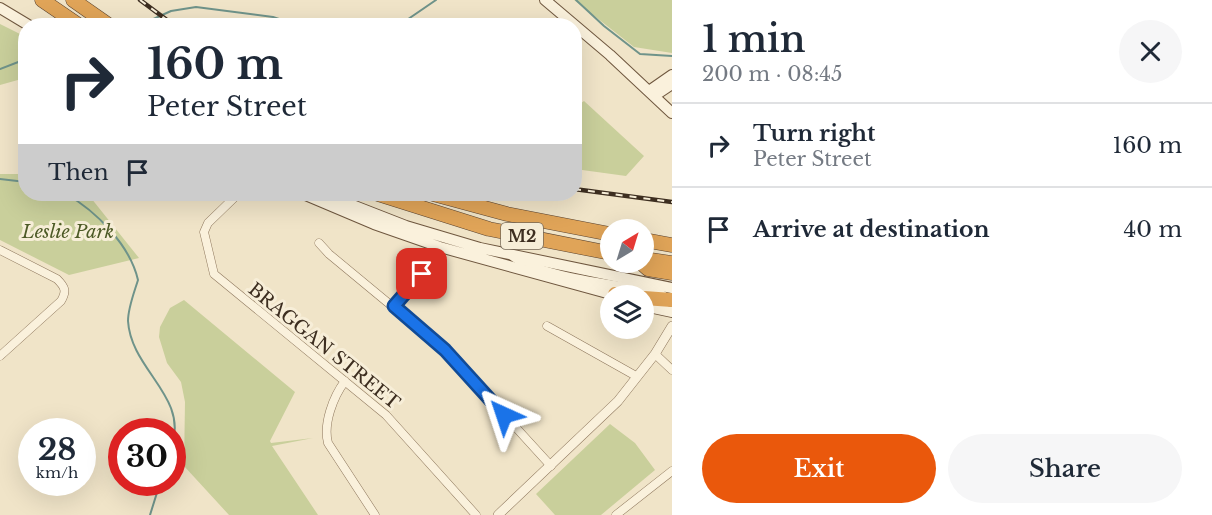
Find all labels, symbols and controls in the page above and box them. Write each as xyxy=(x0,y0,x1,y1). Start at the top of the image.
text: 1 min xyxy=(702,17,806,62)
button: close xyxy=(1119,20,1182,83)
text: 160 m xyxy=(147,38,283,90)
icon: right xyxy=(48,42,126,120)
text: 200 m · 08:45 xyxy=(702,62,842,86)
text: Peter Street xyxy=(147,90,307,123)
text: Turn right xyxy=(753,120,875,147)
icon: right xyxy=(702,129,735,162)
text: 160 m xyxy=(1112,132,1182,159)
text: Peter Street xyxy=(753,147,872,171)
icon: arrive xyxy=(121,156,154,189)
text: Then xyxy=(48,159,109,186)
icon: arrive xyxy=(702,213,735,246)
text: Arrive at destination xyxy=(753,216,990,243)
text: 40 m xyxy=(1124,216,1182,243)
north arrow xyxy=(600,219,654,273)
map controls xyxy=(600,219,654,339)
park label: Leslie Park xyxy=(21,221,114,243)
road number: M2 xyxy=(501,223,543,249)
pin xyxy=(396,248,447,299)
icon: arrive xyxy=(405,257,438,290)
street label: BRAGGAN STREET xyxy=(244,278,405,414)
button: layers xyxy=(600,285,654,339)
position arrow xyxy=(472,383,536,447)
speed limit sign: 30 xyxy=(108,418,186,496)
text: 28 xyxy=(38,431,76,468)
button: Exit xyxy=(702,434,936,503)
button: Share xyxy=(948,434,1182,503)
text: km/h xyxy=(36,463,78,482)

